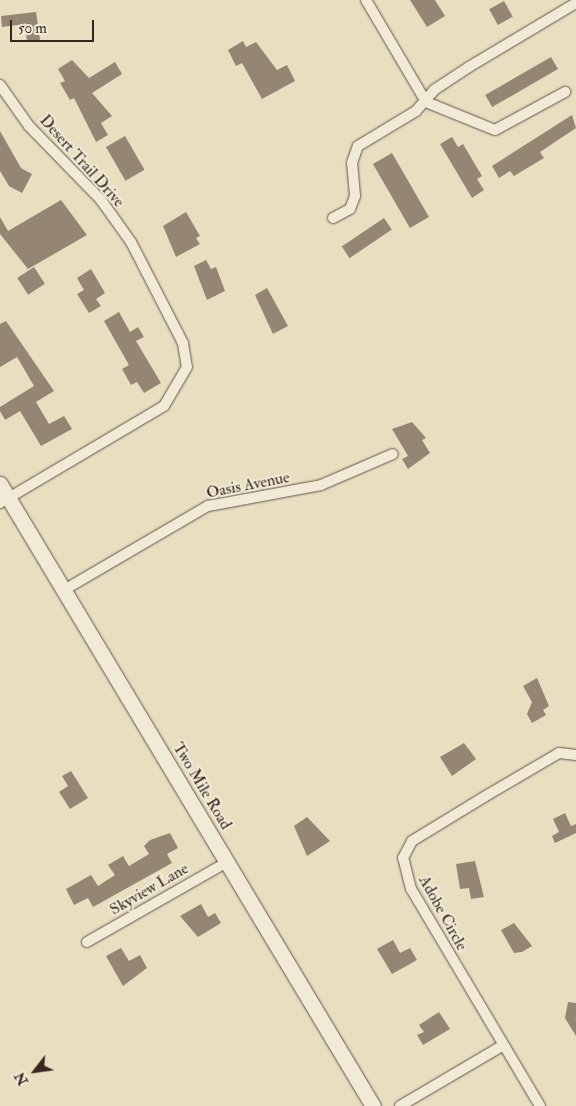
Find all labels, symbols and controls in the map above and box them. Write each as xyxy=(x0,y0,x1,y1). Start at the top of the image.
scale bar xyxy=(12,10,96,42)
text: 50 m xyxy=(18,19,47,38)
street label: Desert Trail Drive xyxy=(36,111,128,211)
street label: Oasis Avenue xyxy=(205,468,291,502)
street label: Two Mile Road xyxy=(168,739,236,833)
street label: Skyview Lane xyxy=(106,859,192,919)
street label: Adobe Circle xyxy=(415,872,471,954)
north arrow xyxy=(10,1046,60,1096)
text: N xyxy=(11,1069,32,1088)

